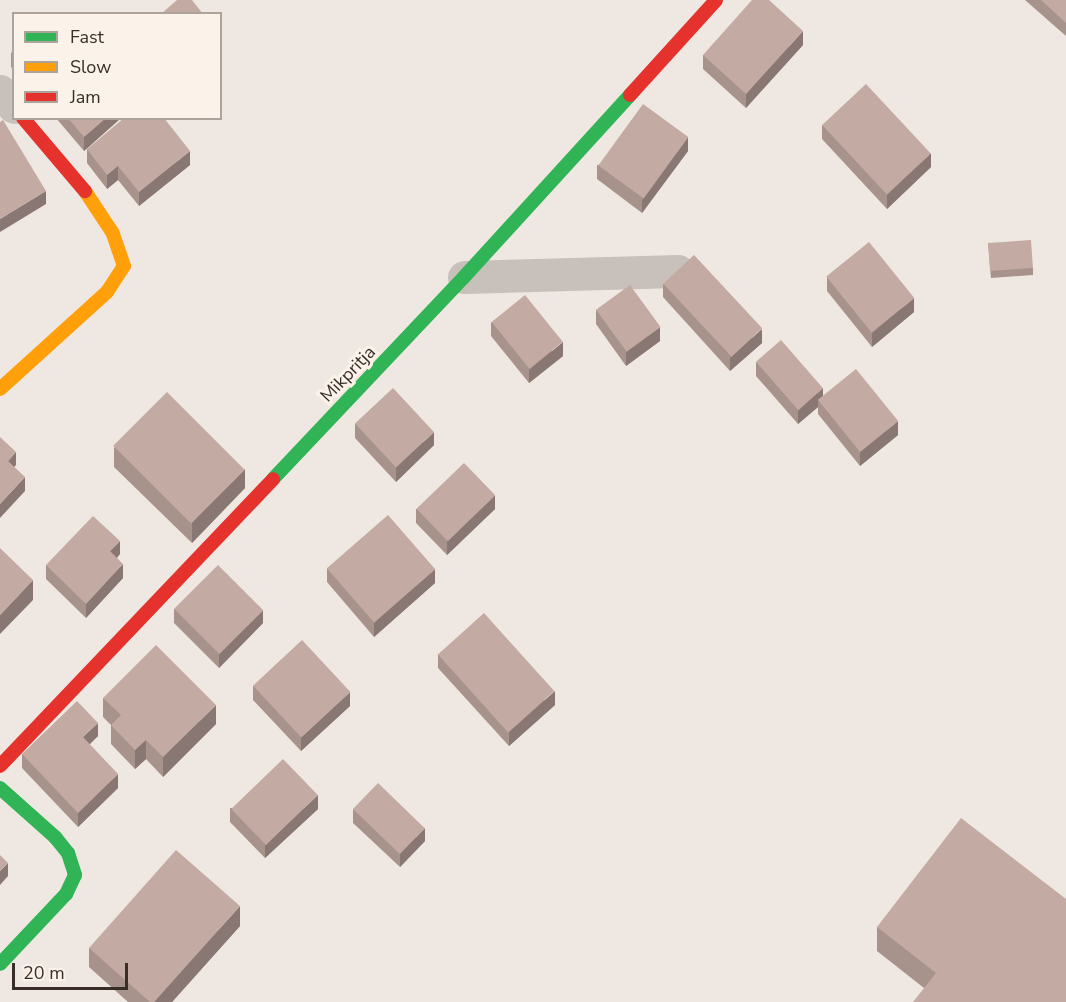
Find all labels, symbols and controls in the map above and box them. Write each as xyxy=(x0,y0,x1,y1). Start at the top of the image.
legend xyxy=(12,12,222,120)
text: Fast xyxy=(70,25,104,49)
text: Slow xyxy=(70,55,111,79)
text: Jam xyxy=(70,85,101,109)
street label: Mikpritja xyxy=(316,341,380,407)
scale bar xyxy=(15,951,130,989)
text: 20 m xyxy=(23,961,65,985)

